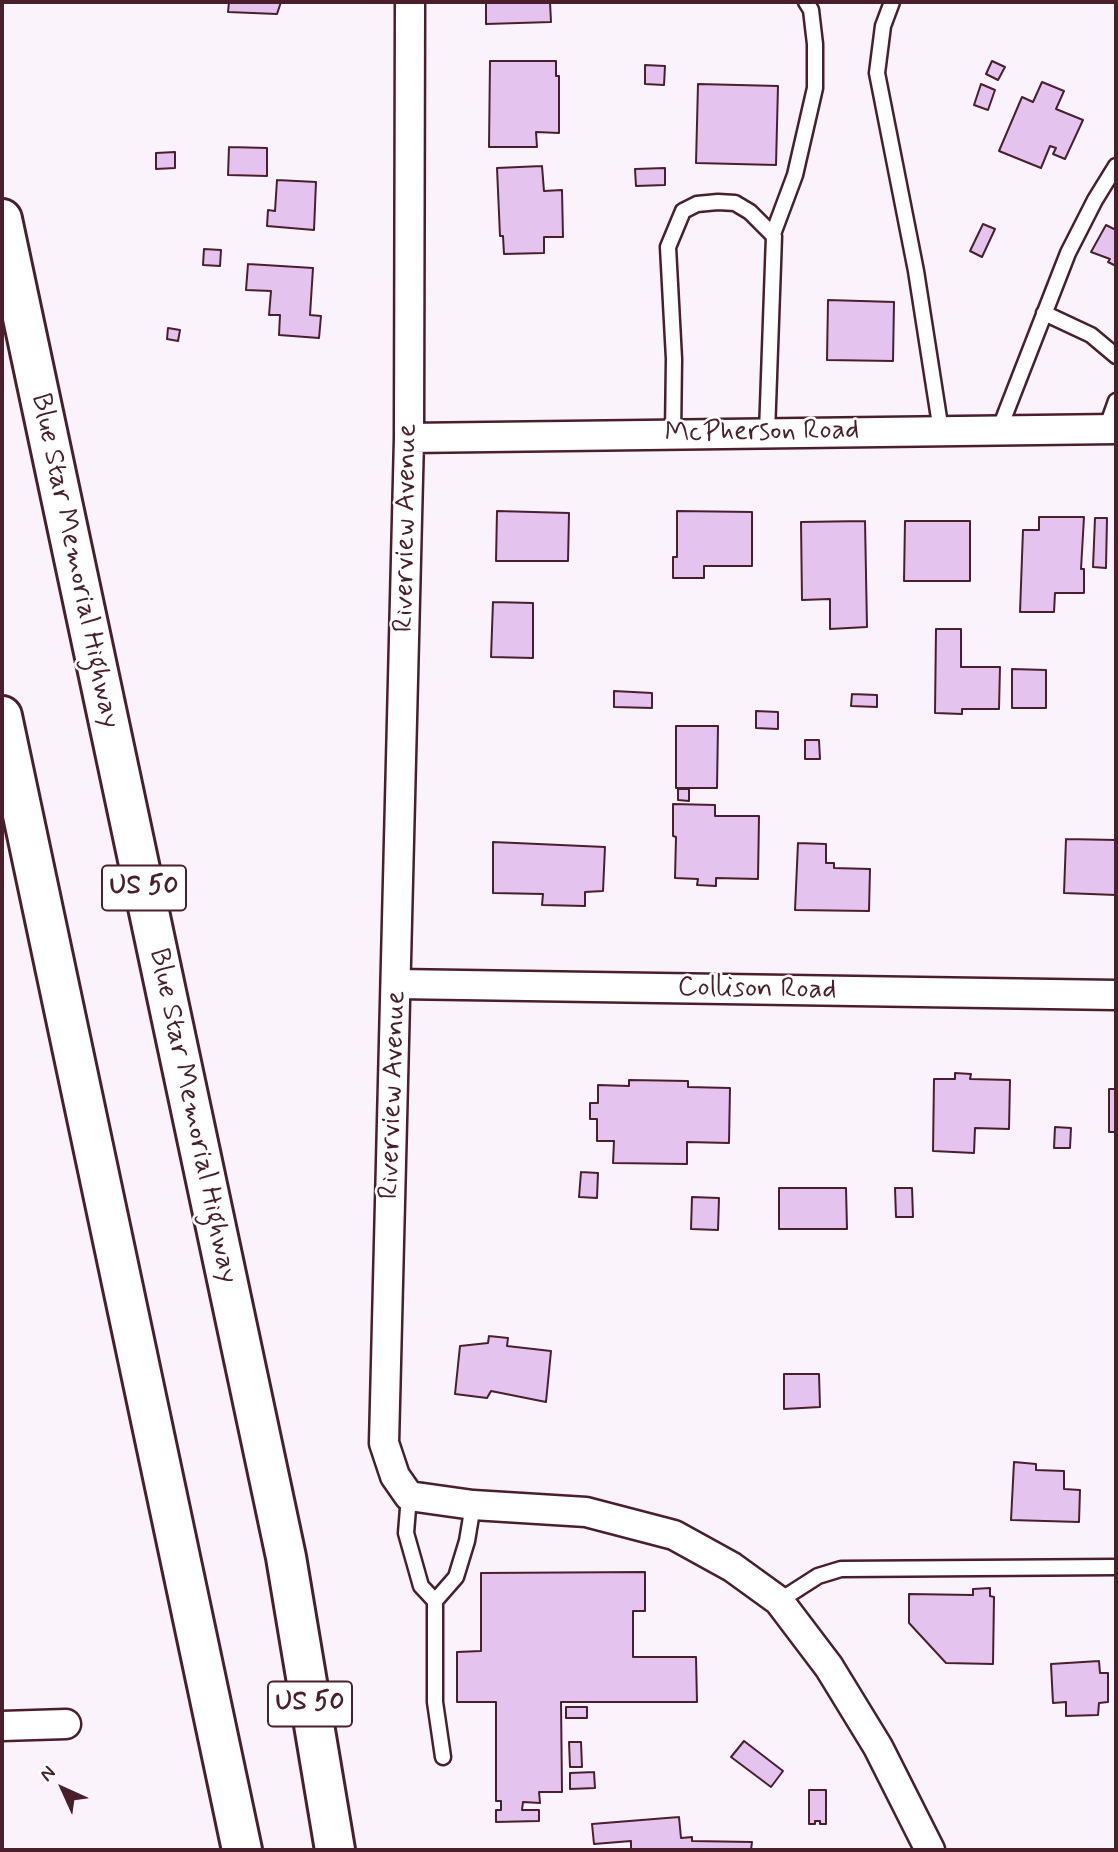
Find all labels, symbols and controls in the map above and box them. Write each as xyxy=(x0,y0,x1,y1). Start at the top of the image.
street label: Blue Star Memorial Highway xyxy=(22,390,126,732)
street label: McPherson Road xyxy=(664,415,860,451)
street label: Riverview Avenue xyxy=(388,423,426,633)
road number: US 50 xyxy=(102,866,186,911)
street label: Blue Star Memorial Highway xyxy=(140,945,244,1287)
street label: Collison Road xyxy=(677,972,837,1008)
street label: Riverview Avenue xyxy=(374,990,414,1200)
road number: US 50 xyxy=(268,1681,352,1726)
north arrow xyxy=(28,1754,98,1824)
text: N xyxy=(34,1760,61,1787)

